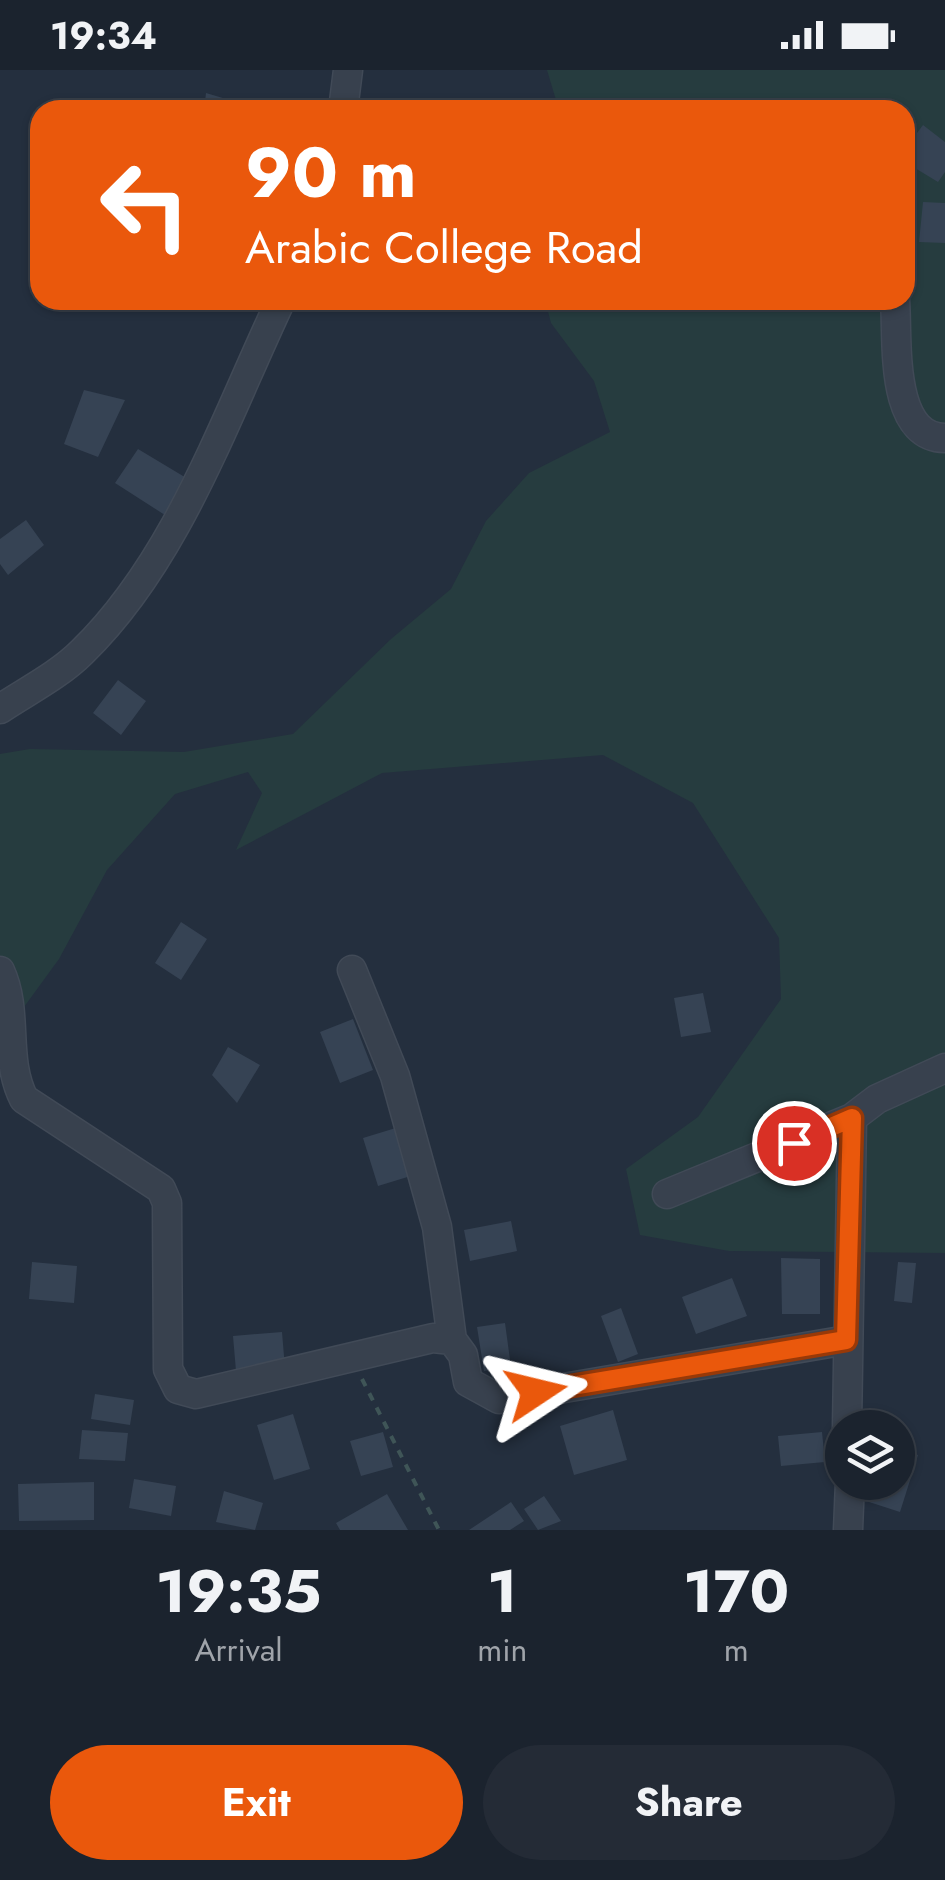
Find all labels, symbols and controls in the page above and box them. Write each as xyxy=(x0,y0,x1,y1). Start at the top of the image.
text: 19:34 xyxy=(50,8,157,63)
text: 90 m xyxy=(245,122,417,223)
icon: left xyxy=(80,140,210,270)
text: Arabic College Road xyxy=(245,215,643,280)
pin xyxy=(752,1101,837,1186)
icon: arrive xyxy=(767,1116,822,1171)
position arrow xyxy=(484,1340,588,1444)
map controls xyxy=(825,1410,915,1500)
button: layers xyxy=(825,1410,915,1500)
text: 19:35 xyxy=(156,1548,322,1635)
text: 1 xyxy=(487,1548,518,1635)
text: 170 xyxy=(683,1548,789,1635)
text: Arrival xyxy=(194,1627,283,1673)
text: min xyxy=(477,1627,527,1673)
text: m xyxy=(724,1627,749,1673)
button: Exit xyxy=(50,1745,463,1860)
button: Share xyxy=(483,1745,895,1860)

